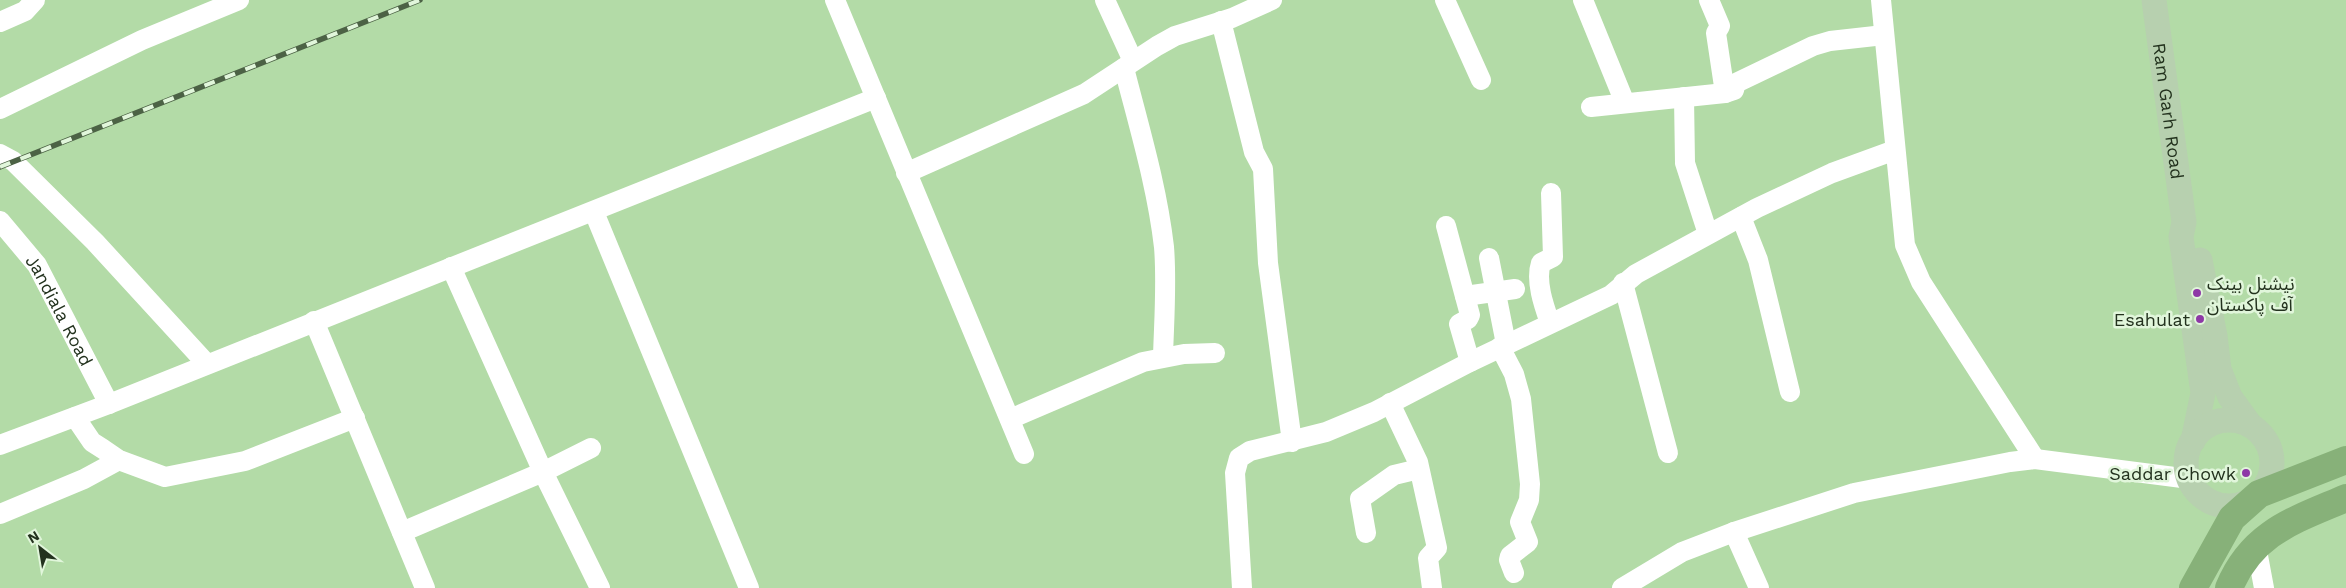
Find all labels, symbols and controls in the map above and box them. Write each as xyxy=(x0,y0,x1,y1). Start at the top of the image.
street label: Ram Garh Road xyxy=(2149,42,2189,180)
street label: Jandiala Road xyxy=(22,250,98,369)
place label: نیشنل بینک آف پاکستان xyxy=(2207,273,2295,316)
marker: نیشنل بینک آف پاکستان xyxy=(2191,287,2203,299)
place label: Esahulat xyxy=(2114,309,2190,330)
marker: Esahulat xyxy=(2194,313,2206,325)
place label: Saddar Chowk xyxy=(2109,463,2236,484)
marker: Saddar Chowk xyxy=(2240,467,2252,479)
north arrow xyxy=(15,523,65,573)
text: N xyxy=(25,527,42,546)

